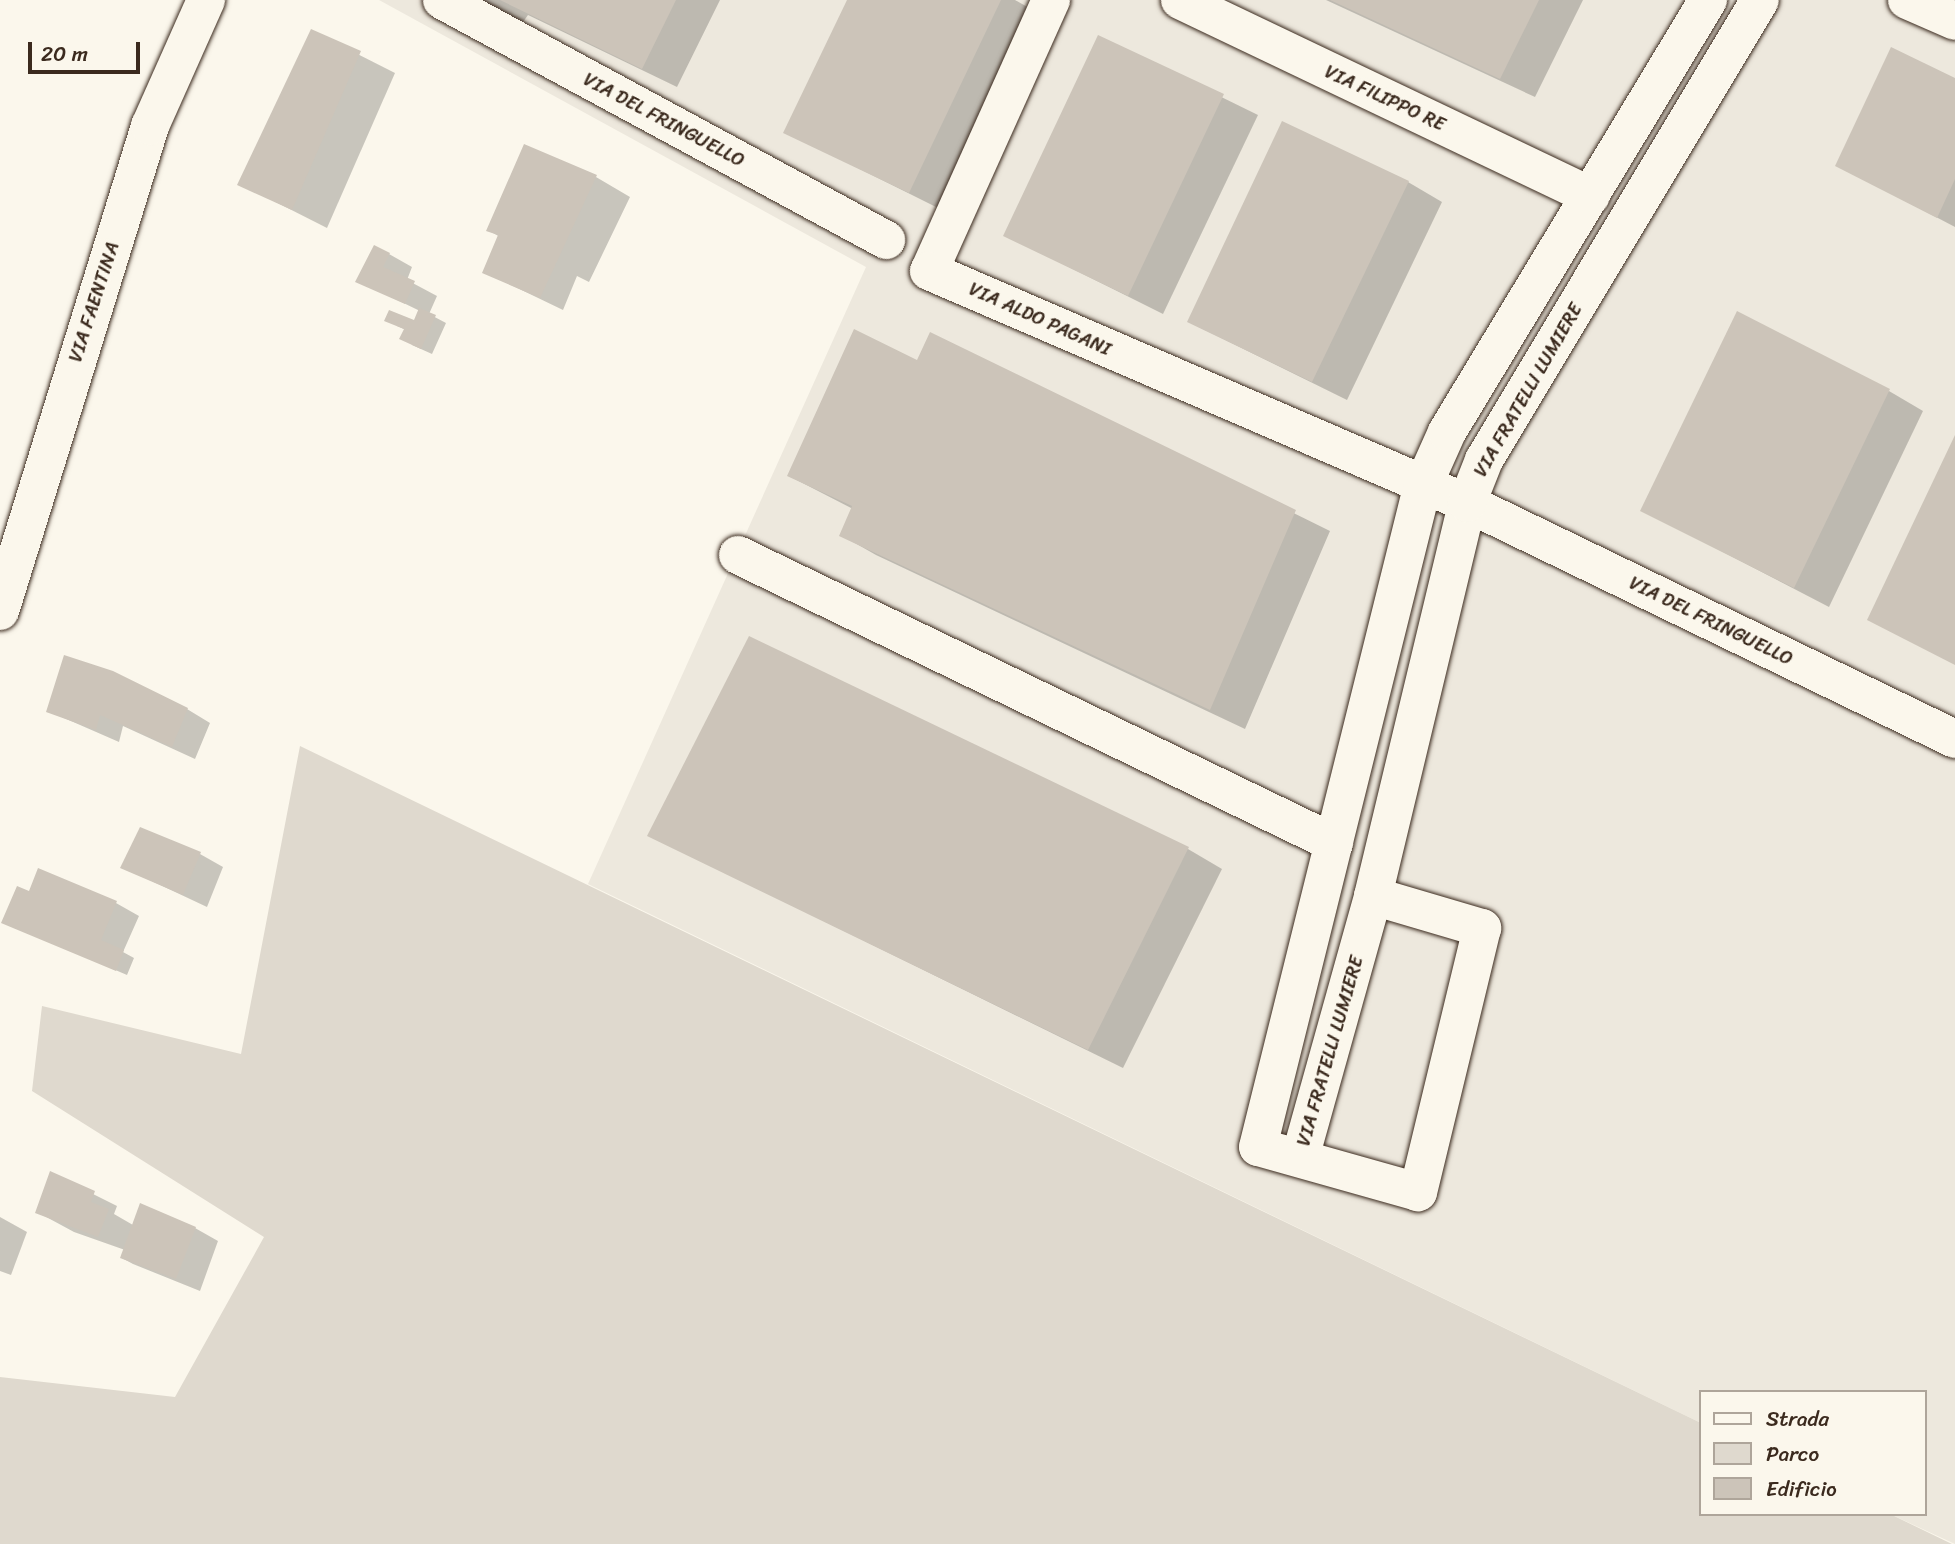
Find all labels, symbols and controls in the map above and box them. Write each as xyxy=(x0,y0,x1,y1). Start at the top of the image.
scale bar xyxy=(32,28,144,72)
text: 20 m xyxy=(41,35,88,73)
street label: VIA FILIPPO RE xyxy=(1321,60,1449,136)
street label: VIA DEL FRINGUELLO xyxy=(580,68,748,172)
street label: VIA FAENTINA xyxy=(64,240,124,364)
street label: VIA ALDO PAGANI xyxy=(966,278,1114,360)
street label: VIA FRATELLI LUMIERE xyxy=(1469,300,1587,480)
street label: VIA DEL FRINGUELLO xyxy=(1625,571,1797,671)
street label: VIA FRATELLI LUMIERE xyxy=(1292,954,1368,1148)
legend xyxy=(1700,1390,1927,1516)
text: Strada xyxy=(1766,1400,1829,1438)
text: Parco xyxy=(1766,1435,1819,1473)
text: Edificio xyxy=(1766,1470,1837,1508)

